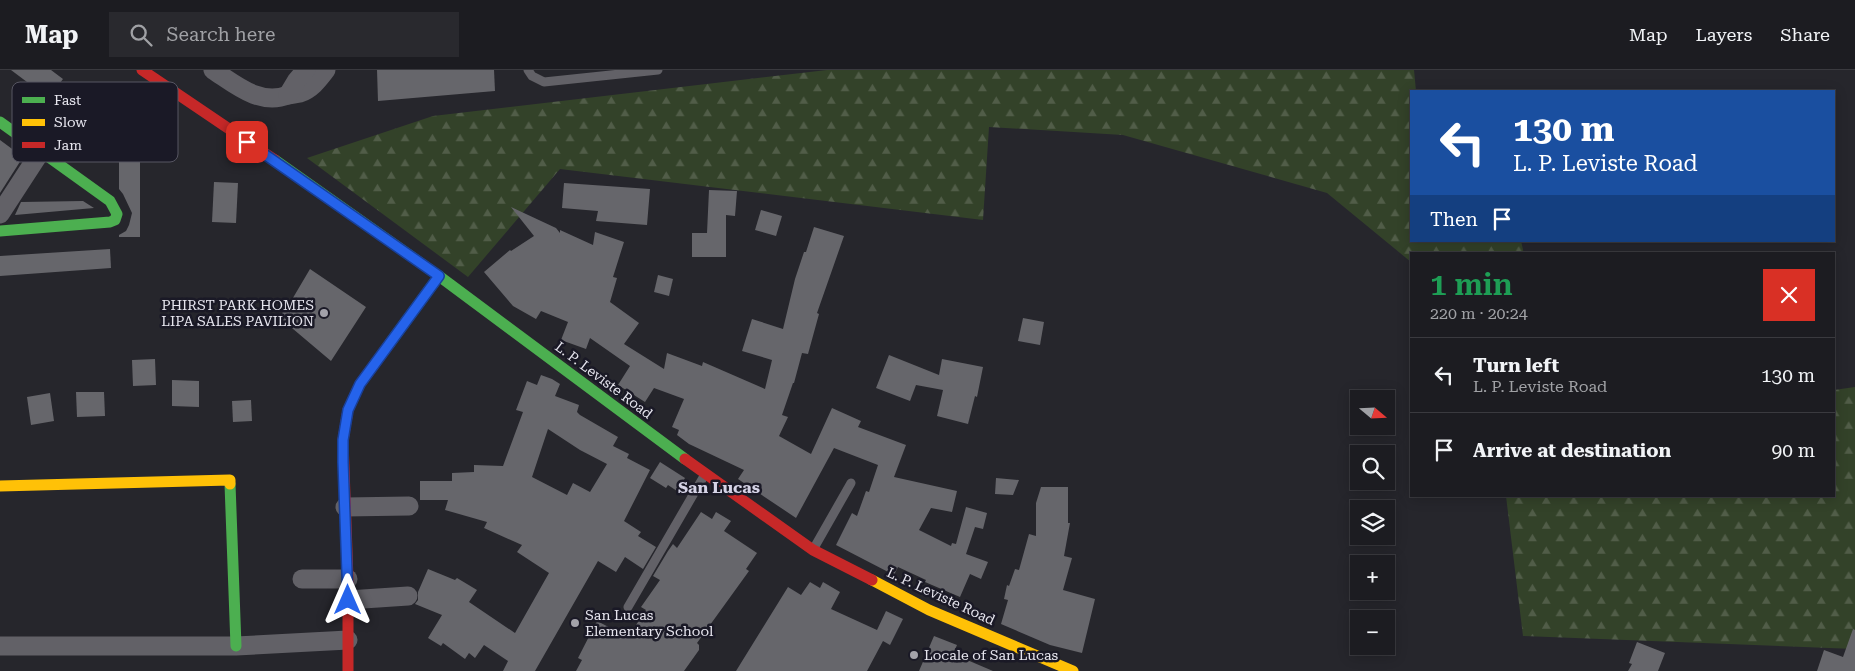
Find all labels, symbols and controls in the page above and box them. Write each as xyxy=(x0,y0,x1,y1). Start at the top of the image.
search box xyxy=(109,12,459,57)
text: Map xyxy=(25,21,79,49)
icon: search xyxy=(127,21,155,49)
text: Search here xyxy=(167,23,275,46)
text: Map xyxy=(1629,24,1668,45)
text: Layers xyxy=(1696,24,1752,45)
text: Share xyxy=(1780,24,1830,45)
legend xyxy=(12,82,178,162)
text: Fast xyxy=(54,92,81,108)
text: 130 m xyxy=(1513,109,1614,150)
icon: left xyxy=(1430,110,1495,175)
text: Slow xyxy=(54,114,87,130)
pin xyxy=(226,121,268,163)
icon: arrive xyxy=(233,128,261,156)
text: Jam xyxy=(54,137,82,153)
text: L. P. Leviste Road xyxy=(1513,151,1698,176)
icon: arrive xyxy=(1488,205,1516,233)
text: Then xyxy=(1430,208,1478,231)
text: 1 min xyxy=(1430,267,1513,302)
button: close xyxy=(1763,269,1815,321)
place label: PHIRST PARK HOMES LIPA SALES PAVILION xyxy=(161,297,314,329)
text: 220 m · 20:24 xyxy=(1430,304,1528,323)
marker: PHIRST PARK HOMES LIPA SALES PAVILION xyxy=(318,307,330,319)
street label: L. P. Leviste Road xyxy=(552,338,656,422)
text: Turn left xyxy=(1473,354,1559,377)
icon: left xyxy=(1430,361,1458,389)
text: 130 m xyxy=(1761,364,1815,387)
text: L. P. Leviste Road xyxy=(1473,377,1607,396)
north arrow xyxy=(1350,390,1395,435)
map controls xyxy=(1350,390,1395,655)
icon: arrive xyxy=(1430,436,1458,464)
text: Arrive at destination xyxy=(1473,439,1671,462)
text: 90 m xyxy=(1772,439,1815,462)
button: search xyxy=(1350,445,1395,490)
district label: San Lucas xyxy=(678,478,760,497)
button: layers xyxy=(1350,500,1395,545)
button: + xyxy=(1350,555,1395,600)
street label: L. P. Leviste Road xyxy=(884,564,998,628)
position arrow xyxy=(321,573,373,625)
place label: San Lucas Elementary School xyxy=(585,607,714,639)
button: − xyxy=(1350,610,1395,655)
marker: San Lucas Elementary School xyxy=(569,617,581,629)
place label: Locale of San Lucas xyxy=(924,647,1058,663)
marker: Locale of San Lucas xyxy=(908,649,920,661)

